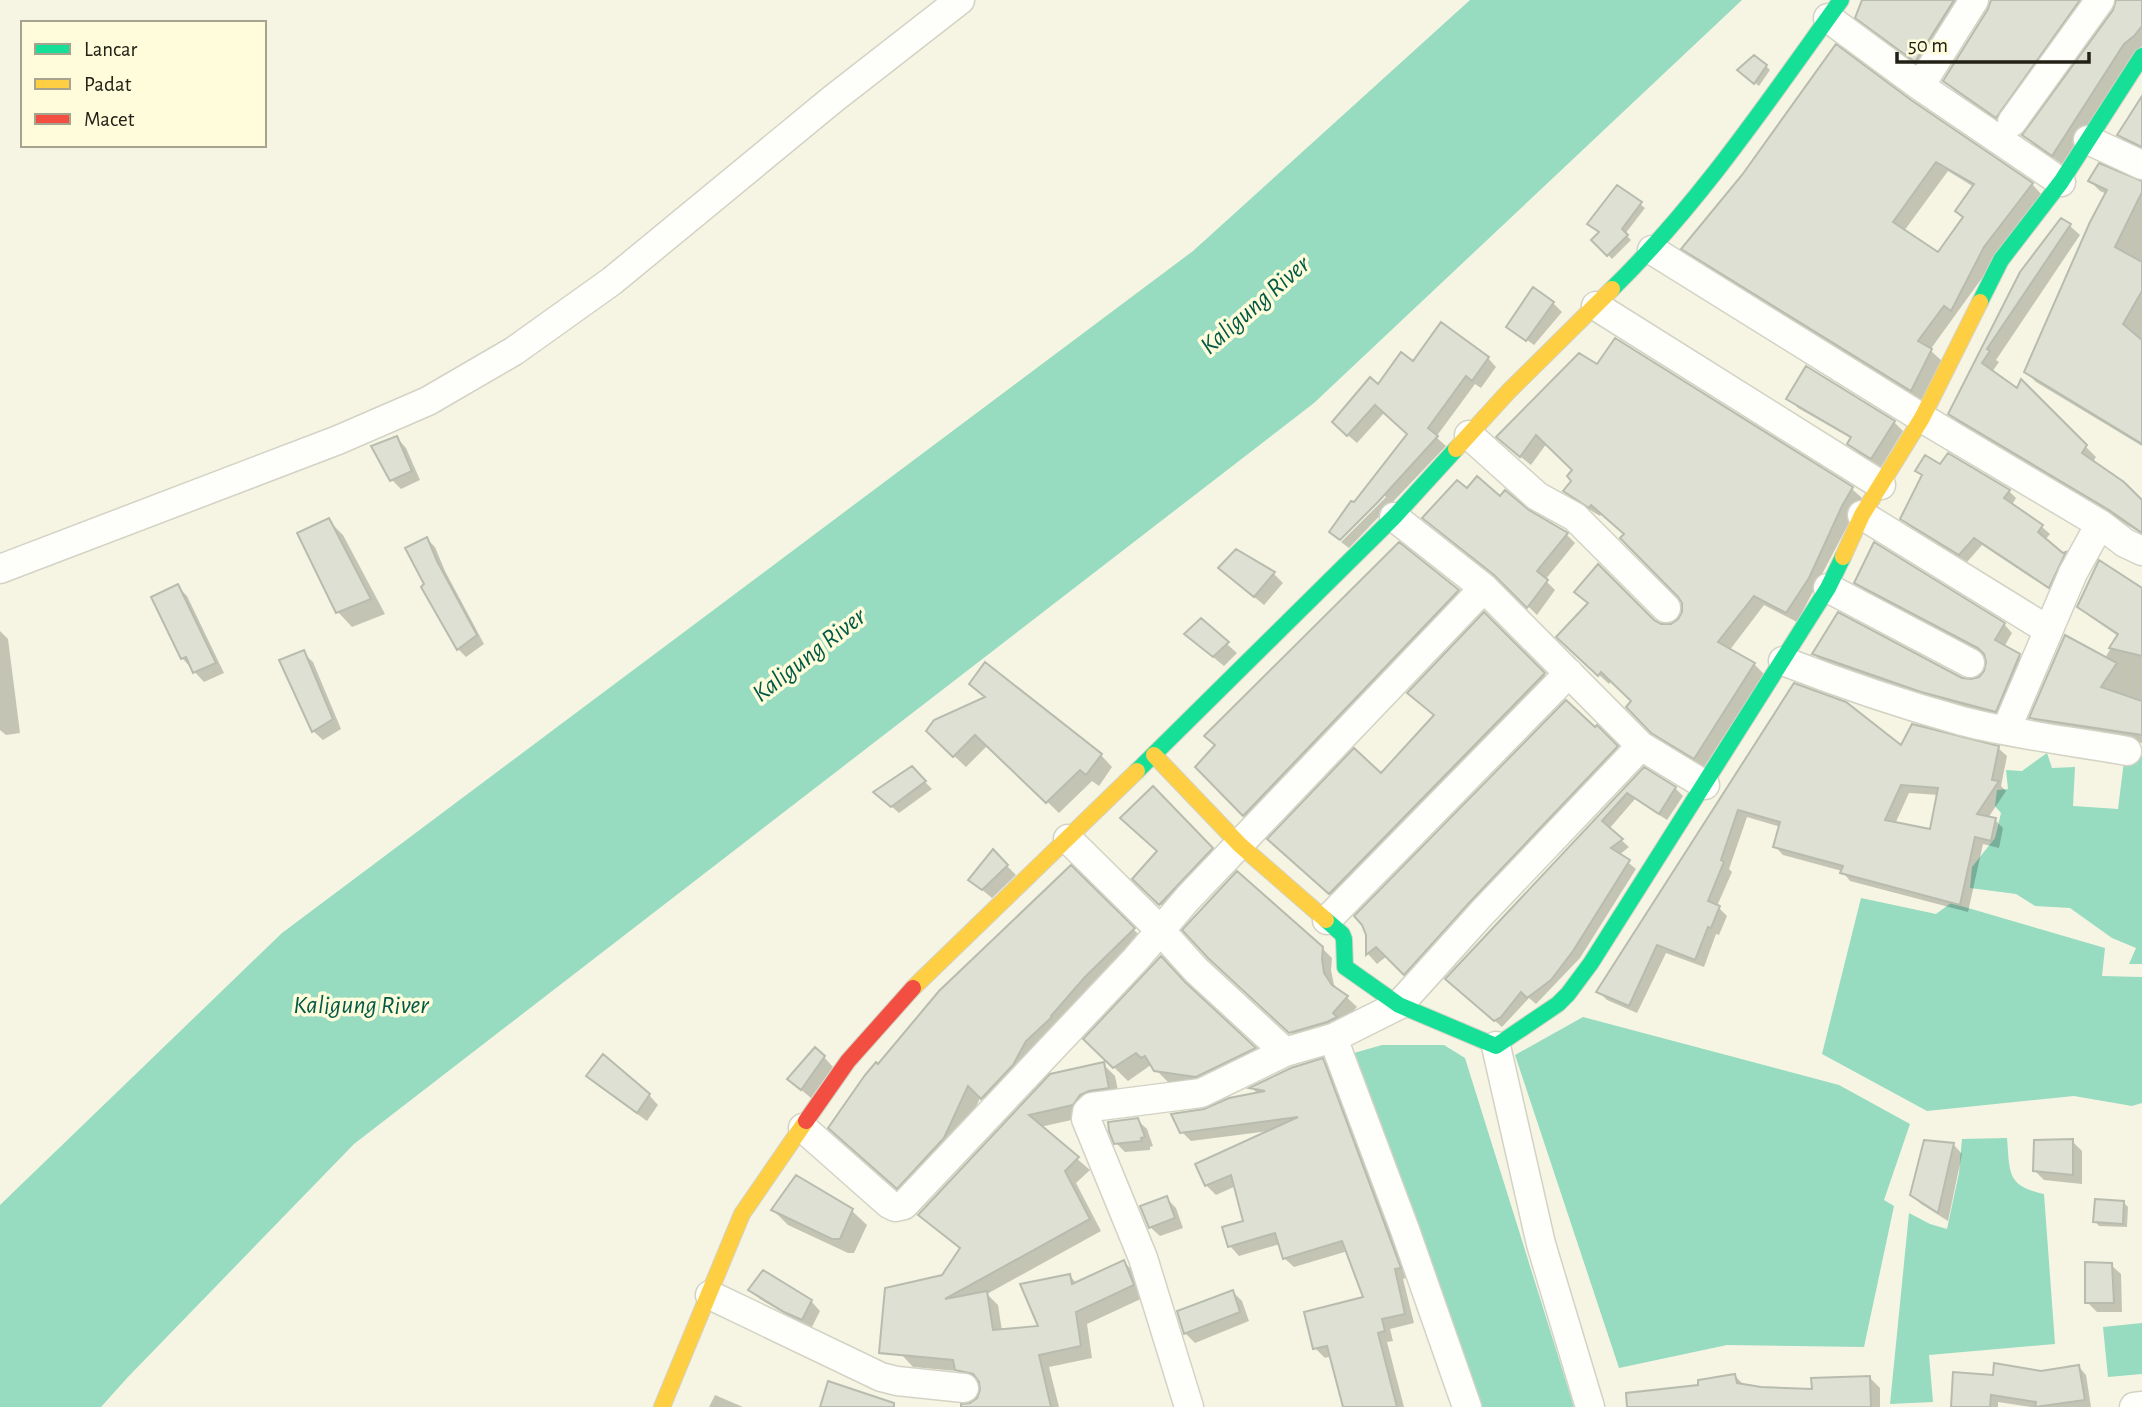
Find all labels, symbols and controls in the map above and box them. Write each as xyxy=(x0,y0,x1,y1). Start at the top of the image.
legend xyxy=(21,21,266,147)
scale bar xyxy=(1897,21,2090,65)
text: 50 m xyxy=(1908,35,1948,56)
text: Lancar xyxy=(84,39,137,60)
text: Padat xyxy=(84,74,132,95)
text: Macet xyxy=(84,109,135,130)
water label: Kaligung River xyxy=(1195,250,1316,359)
water label: Kaligung River xyxy=(748,602,872,707)
water label: Kaligung River xyxy=(293,992,430,1018)

